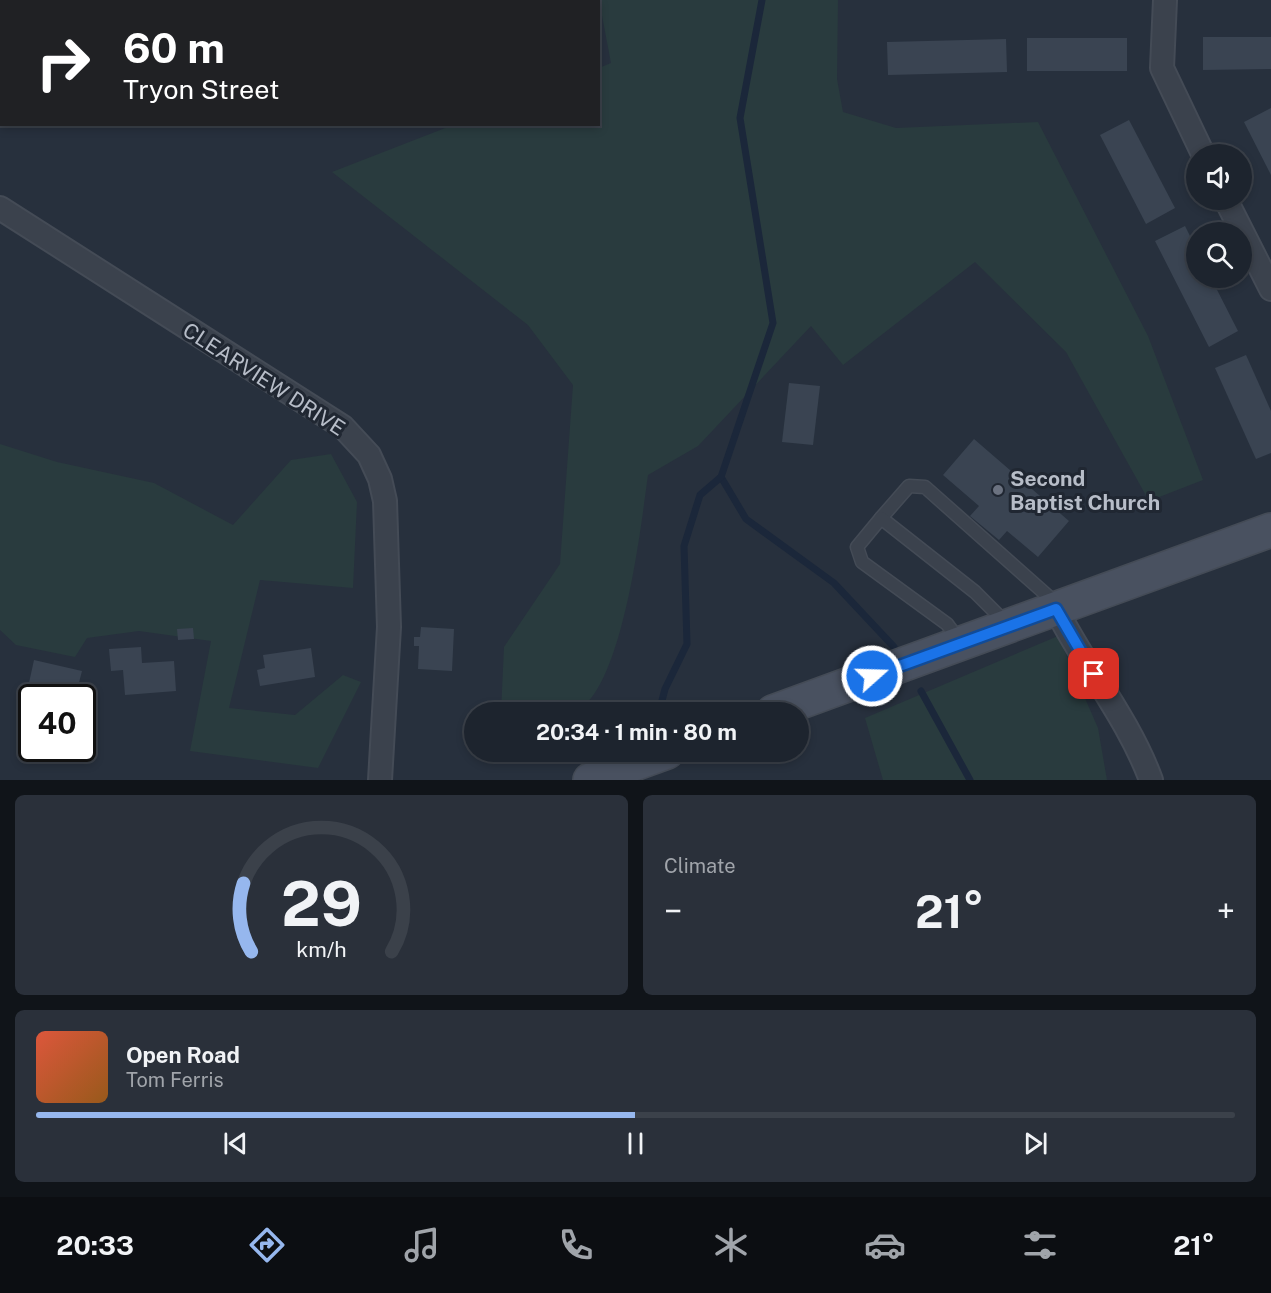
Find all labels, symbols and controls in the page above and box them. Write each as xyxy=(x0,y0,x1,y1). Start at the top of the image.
text: 60 m xyxy=(123,23,225,72)
icon: right xyxy=(24,24,102,102)
text: Tryon Street xyxy=(123,73,280,105)
map controls xyxy=(1186,144,1252,288)
button: sound xyxy=(1186,144,1252,210)
button: search xyxy=(1186,222,1252,288)
street label: CLEARVIEW DRIVE xyxy=(178,317,350,441)
place label: Second Baptist Church xyxy=(1010,466,1160,515)
marker: Second Baptist Church xyxy=(991,483,1005,497)
position arrow xyxy=(840,644,904,708)
pin xyxy=(1068,648,1119,699)
icon: arrive xyxy=(1077,657,1110,690)
speed limit sign: 40 xyxy=(18,684,96,762)
text: 20:34 · 1 min · 80 m xyxy=(536,719,737,745)
text: Climate xyxy=(664,854,736,878)
text: 29 xyxy=(281,867,362,940)
text: 21° xyxy=(915,885,984,938)
text: − xyxy=(664,892,682,930)
text: + xyxy=(1217,892,1235,930)
text: km/h xyxy=(296,937,347,962)
text: Open Road xyxy=(126,1042,240,1068)
text: Tom Ferris xyxy=(126,1068,224,1092)
icon: previous xyxy=(219,1127,252,1160)
icon: pause xyxy=(619,1127,652,1160)
icon: next xyxy=(1019,1127,1052,1160)
icon: directions xyxy=(246,1224,288,1266)
icon: music xyxy=(401,1224,443,1266)
icon: phone xyxy=(555,1224,597,1266)
icon: climate xyxy=(710,1224,752,1266)
icon: car xyxy=(864,1224,906,1266)
icon: filters xyxy=(1019,1224,1061,1266)
text: 20:33 xyxy=(56,1229,134,1261)
text: 21° xyxy=(1173,1229,1215,1261)

